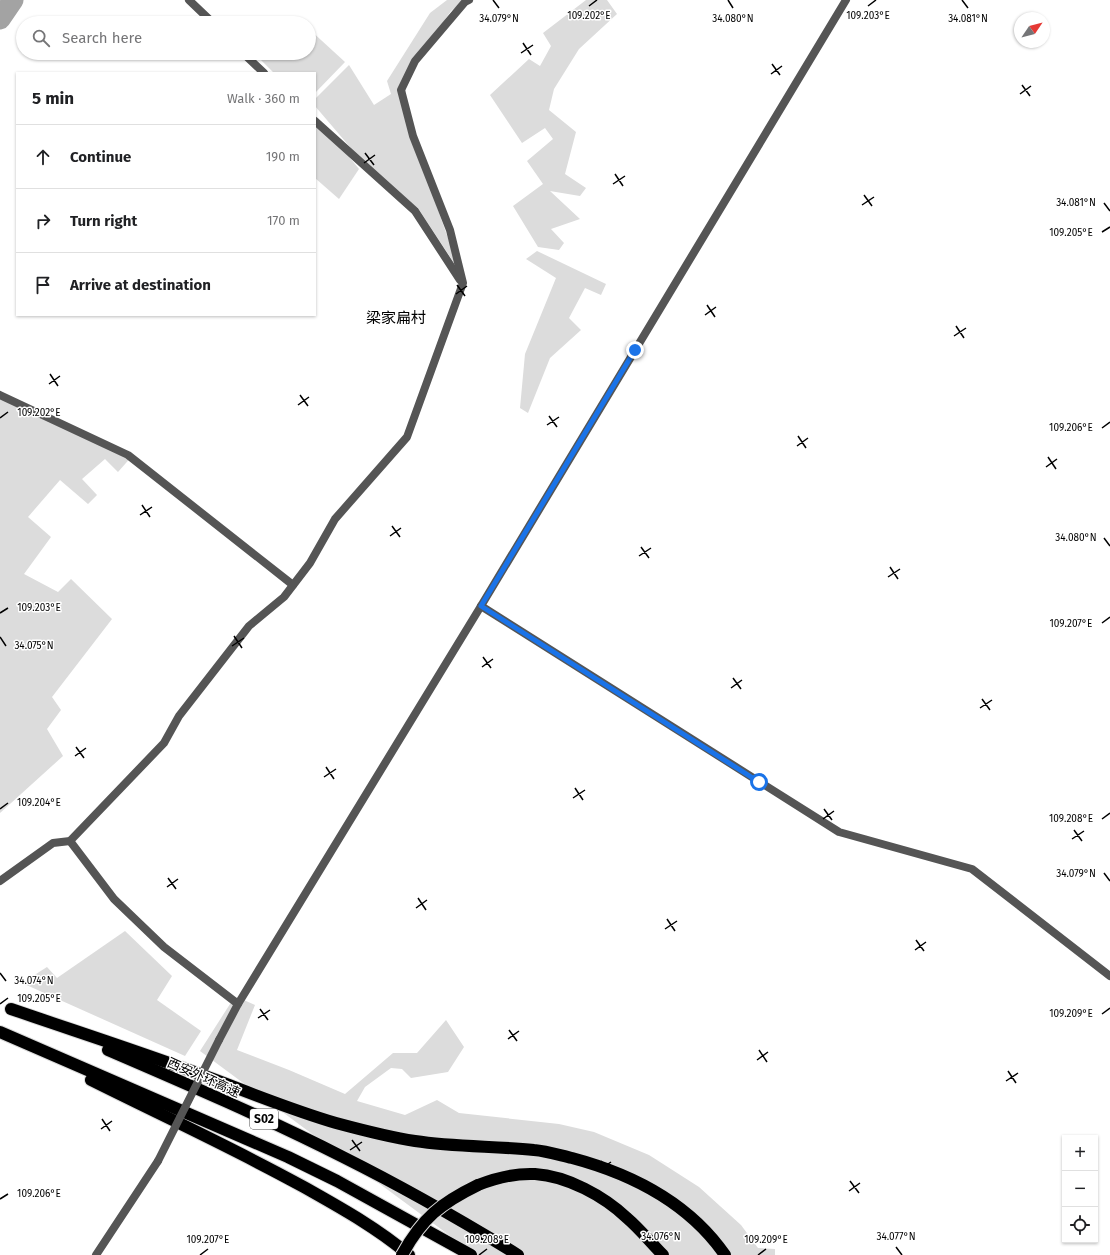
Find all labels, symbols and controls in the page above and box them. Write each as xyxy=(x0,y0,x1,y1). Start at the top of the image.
text: 109.202°E xyxy=(567,10,611,22)
text: 109.203°E xyxy=(846,10,890,22)
north arrow xyxy=(1014,12,1050,48)
text: 34.079°N xyxy=(479,13,519,25)
text: 34.080°N xyxy=(712,13,754,25)
text: 34.081°N xyxy=(948,13,988,25)
search box xyxy=(16,16,316,60)
icon: search xyxy=(30,27,52,49)
text: Search here xyxy=(62,29,142,47)
text: 5 min xyxy=(32,88,74,109)
text: Walk · 360 m xyxy=(227,91,300,106)
icon: ahead xyxy=(32,146,54,168)
text: Continue xyxy=(70,148,131,166)
text: 190 m xyxy=(266,149,300,164)
text: 34.081°N xyxy=(1056,197,1096,209)
icon: right xyxy=(32,210,54,232)
text: Turn right xyxy=(70,212,137,230)
text: 170 m xyxy=(267,213,300,228)
text: 109.205°E xyxy=(1049,227,1093,239)
icon: arrive xyxy=(32,274,54,296)
text: Arrive at destination xyxy=(70,276,211,294)
district label: 梁家扁村 xyxy=(366,309,426,327)
route end xyxy=(626,341,644,359)
text: 109.202°E xyxy=(17,407,61,419)
text: 109.206°E xyxy=(1049,422,1093,434)
text: 34.080°N xyxy=(1055,532,1097,544)
text: 109.203°E xyxy=(17,602,61,614)
text: 109.207°E xyxy=(1050,618,1092,630)
text: 34.075°N xyxy=(14,640,54,652)
route start xyxy=(750,773,768,791)
text: 109.204°E xyxy=(17,797,61,809)
text: 109.208°E xyxy=(1049,813,1093,825)
text: 34.079°N xyxy=(1056,868,1096,880)
text: 34.074°N xyxy=(14,975,54,987)
text: 109.205°E xyxy=(17,993,61,1005)
text: 109.209°E xyxy=(1049,1008,1093,1020)
street label: 西安外环高速 xyxy=(165,1055,242,1100)
road number: S02 xyxy=(250,1109,278,1129)
map controls xyxy=(1062,1135,1098,1243)
button: + xyxy=(1062,1135,1098,1171)
button: − xyxy=(1062,1171,1098,1207)
text: 109.206°E xyxy=(17,1188,61,1200)
button: locate xyxy=(1062,1207,1098,1243)
text: 34.076°N xyxy=(641,1231,681,1243)
text: 34.077°N xyxy=(877,1231,915,1243)
text: 109.207°E xyxy=(187,1234,229,1246)
text: 109.208°E xyxy=(465,1234,509,1246)
text: 109.209°E xyxy=(744,1234,788,1246)

